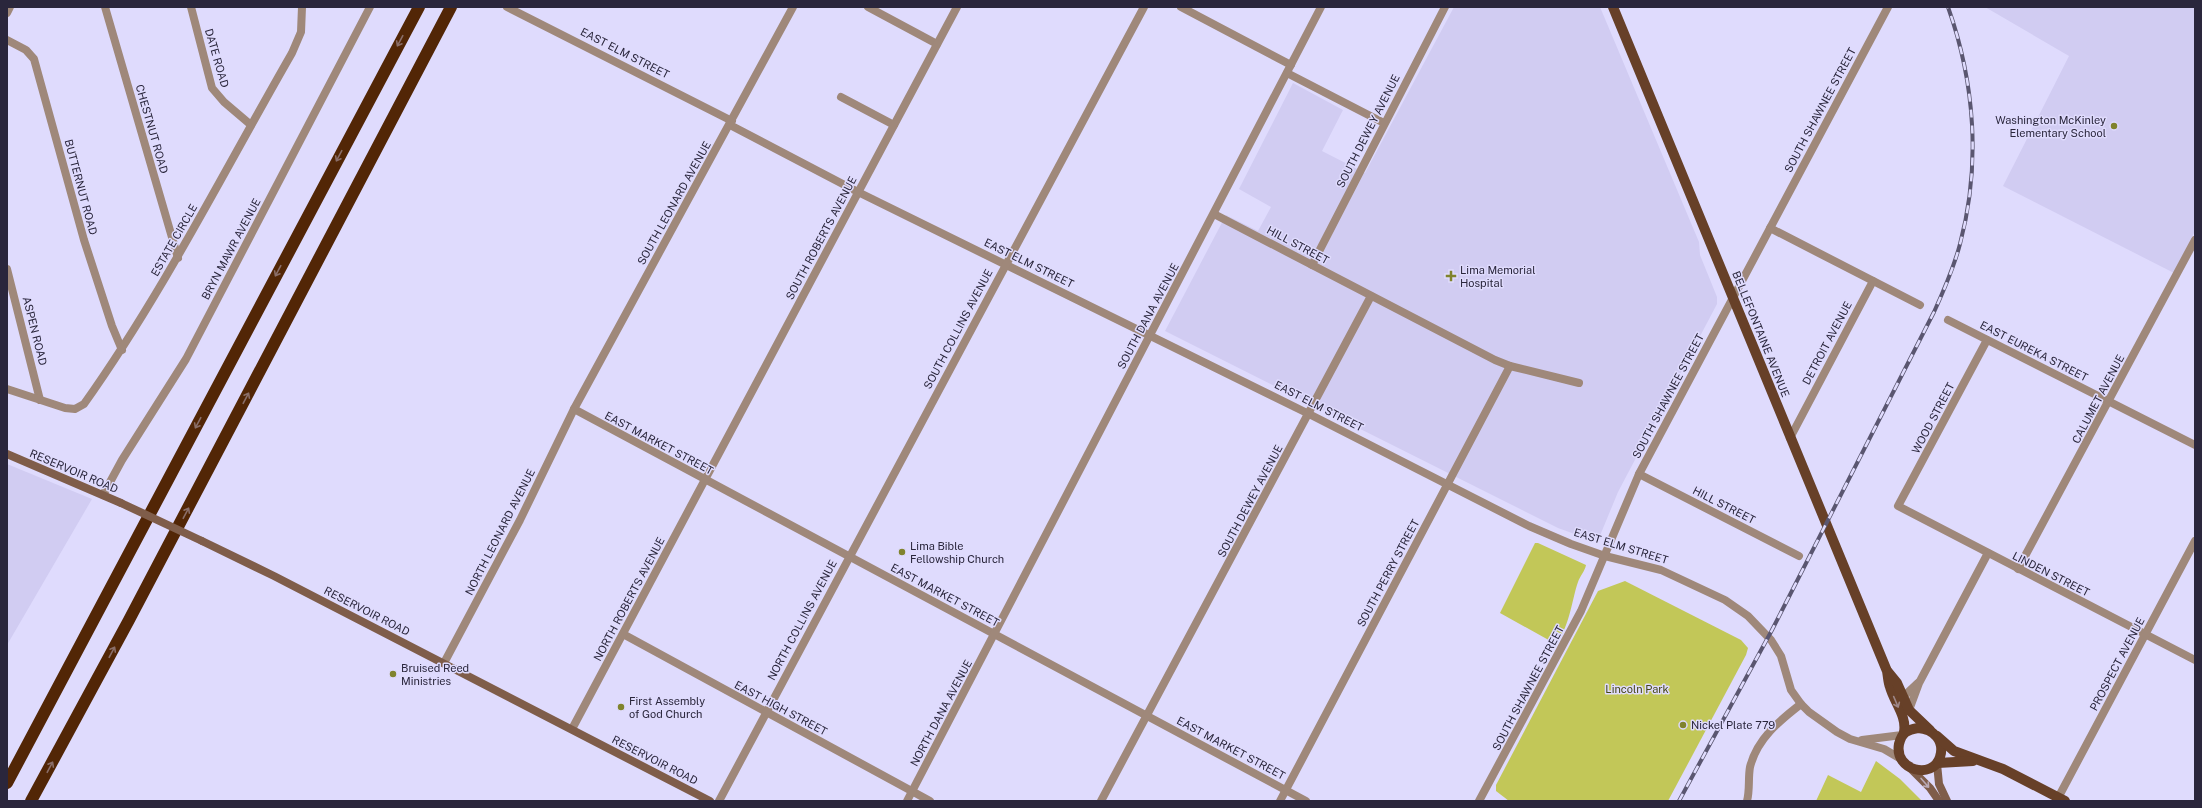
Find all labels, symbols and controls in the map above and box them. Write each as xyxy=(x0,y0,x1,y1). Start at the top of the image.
street label: EAST ELM STREET xyxy=(579,25,672,81)
street label: DATE ROAD xyxy=(203,27,231,89)
one-way arrow xyxy=(396,35,404,47)
street label: SOUTH SHAWNEE STREET xyxy=(1782,45,1858,174)
street label: SOUTH DEWEY AVENUE xyxy=(1334,72,1402,190)
street label: CHESTNUT ROAD xyxy=(134,83,171,175)
place label: Washington McKinley Elementary School xyxy=(1995,114,2106,139)
marker: Washington McKinley Elementary School xyxy=(2109,121,2119,131)
street label: BUTTERNUT ROAD xyxy=(62,138,100,236)
street label: SOUTH LEONARD AVENUE xyxy=(635,139,713,267)
one-way arrow xyxy=(335,150,343,162)
street label: SOUTH ROBERTS AVENUE xyxy=(783,174,859,302)
street label: BRYN MAWR AVENUE xyxy=(199,196,263,302)
street label: ESTATE CIRCLE xyxy=(148,202,200,278)
street label: HILL STREET xyxy=(1265,224,1331,267)
street label: EAST ELM STREET xyxy=(982,236,1076,290)
street label: SOUTH DANA AVENUE xyxy=(1115,261,1181,371)
place label: Lima Memorial Hospital xyxy=(1460,264,1535,289)
one-way arrow xyxy=(274,265,282,277)
street label: SOUTH COLLINS AVENUE xyxy=(921,267,995,391)
street label: BELLEFONTAINE AVENUE xyxy=(1730,269,1792,399)
marker: Lima Memorial Hospital xyxy=(1445,270,1457,282)
street label: ASPEN ROAD xyxy=(21,295,49,367)
street label: DETROIT AVENUE xyxy=(1800,299,1854,387)
street label: EAST EUREKA STREET xyxy=(1978,319,2090,384)
street label: SOUTH SHAWNEE STREET xyxy=(1630,331,1706,460)
street label: CALUMET AVENUE xyxy=(2070,352,2127,445)
street label: EAST ELM STREET xyxy=(1273,378,1366,434)
street label: WOOD STREET xyxy=(1909,380,1957,455)
one-way arrow xyxy=(243,392,250,404)
street label: EAST MARKET STREET xyxy=(603,409,716,477)
one-way arrow xyxy=(194,417,201,429)
street label: SOUTH DEWEY AVENUE xyxy=(1215,443,1285,559)
street label: RESERVOIR ROAD xyxy=(28,447,120,495)
street label: NORTH LEONARD AVENUE xyxy=(463,467,537,597)
street label: HILL STREET xyxy=(1691,484,1758,526)
one-way arrow xyxy=(182,507,190,519)
street label: SOUTH PERRY STREET xyxy=(1355,517,1422,629)
street label: EAST ELM STREET xyxy=(1572,526,1670,566)
street label: NORTH ROBERTS AVENUE xyxy=(591,535,667,663)
place label: Lima Bible Fellowship Church xyxy=(910,540,1004,565)
marker: Lima Bible Fellowship Church xyxy=(897,547,907,557)
street label: LINDEN STREET xyxy=(2010,549,2092,599)
street label: NORTH COLLINS AVENUE xyxy=(765,558,839,682)
street label: EAST MARKET STREET xyxy=(889,561,1002,629)
street label: RESERVOIR ROAD xyxy=(322,584,412,638)
street label: PROSPECT AVENUE xyxy=(2087,615,2147,713)
street label: SOUTH SHAWNEE STREET xyxy=(1490,623,1566,752)
one-way arrow xyxy=(108,646,116,658)
street label: NORTH DANA AVENUE xyxy=(908,658,974,768)
place label: Bruised Reed Ministries xyxy=(401,662,469,687)
marker: Bruised Reed Ministries xyxy=(388,669,398,679)
street label: EAST HIGH STREET xyxy=(733,678,830,738)
park label: Lincoln Park xyxy=(1605,683,1669,695)
place label: First Assembly of God Church xyxy=(629,695,705,720)
one-way arrow xyxy=(1893,695,1900,707)
marker: First Assembly of God Church xyxy=(616,702,626,712)
street label: EAST MARKET STREET xyxy=(1175,714,1288,782)
place label: Nickel Plate 779 xyxy=(1691,719,1775,731)
marker: Nickel Plate 779 xyxy=(1678,720,1688,730)
street label: RESERVOIR ROAD xyxy=(610,733,700,787)
one-way arrow xyxy=(47,761,54,773)
one-way arrow xyxy=(1921,778,1930,789)

